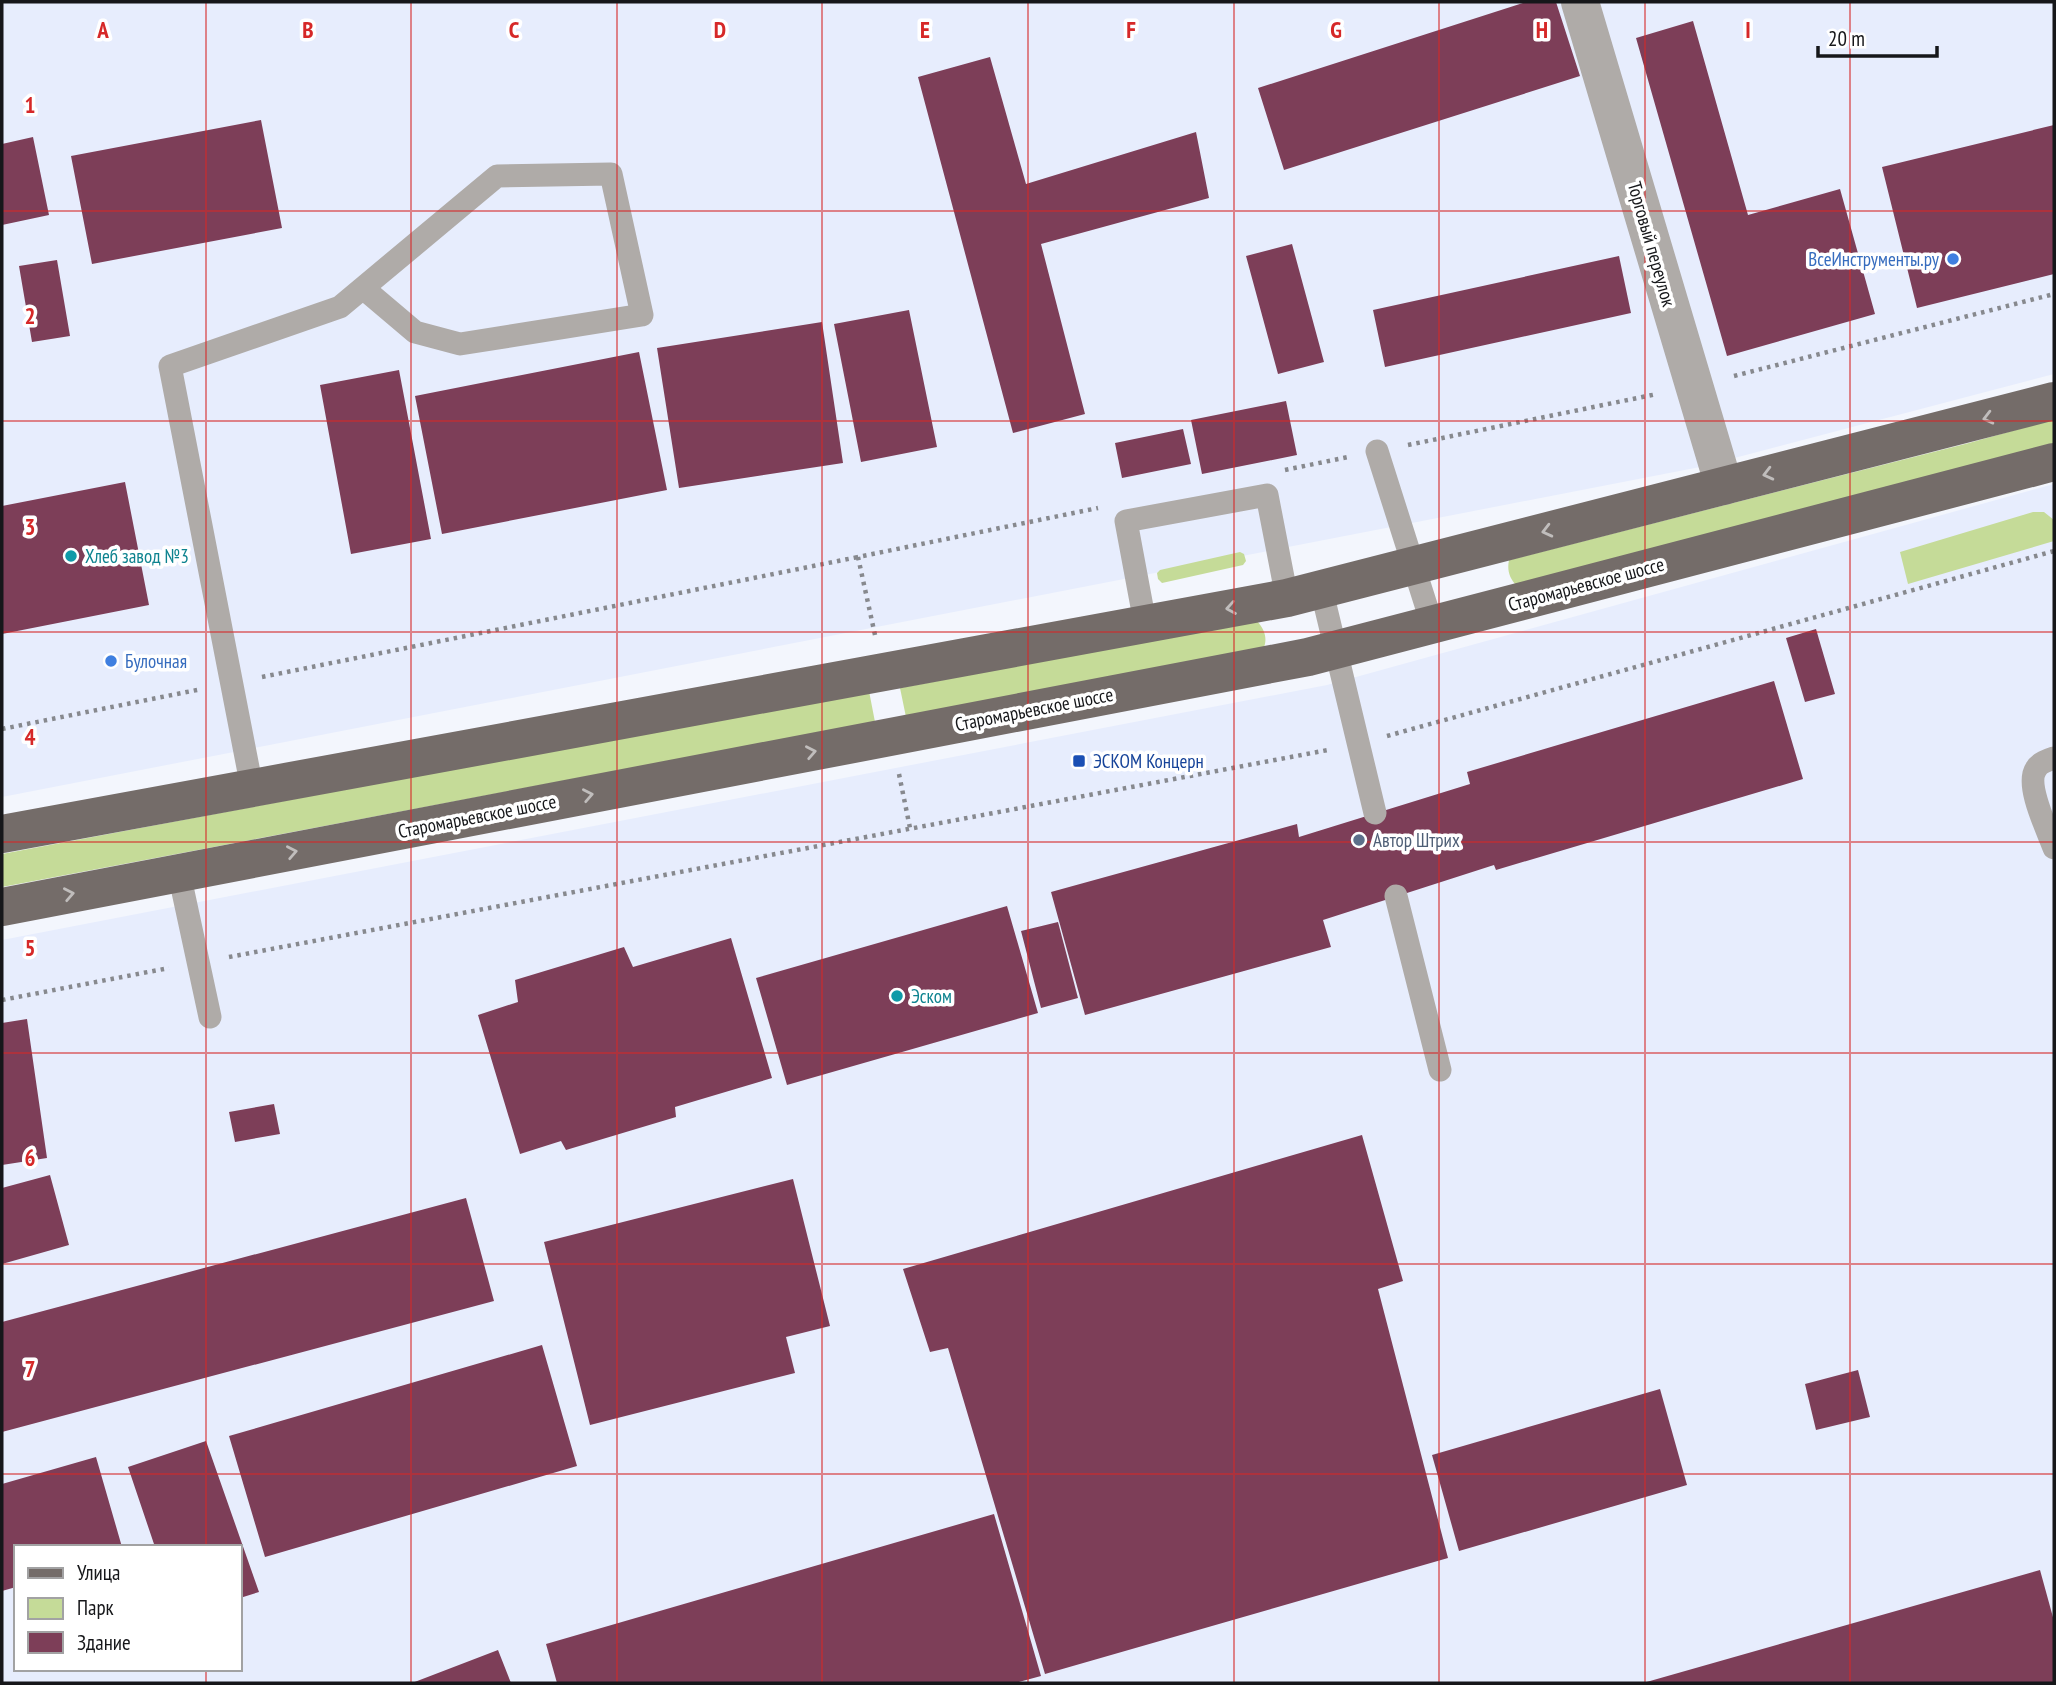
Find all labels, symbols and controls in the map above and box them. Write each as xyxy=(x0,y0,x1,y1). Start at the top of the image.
scale bar xyxy=(1818,14,1937,58)
text: A xyxy=(96,15,109,44)
text: B xyxy=(302,15,314,44)
text: C xyxy=(509,15,520,44)
text: D xyxy=(714,15,726,44)
text: E xyxy=(920,15,930,44)
text: F xyxy=(1126,15,1136,44)
text: G xyxy=(1330,15,1342,44)
text: H xyxy=(1536,15,1548,44)
text: I xyxy=(1745,15,1751,44)
text: 20 m xyxy=(1828,25,1865,52)
text: 1 xyxy=(25,90,36,119)
street label: Торговый переулок xyxy=(1623,179,1681,310)
place label: ВсеИнструменты.ру xyxy=(1808,247,1940,271)
marker: ВсеИнструменты.ру xyxy=(1945,251,1961,267)
text: 2 xyxy=(25,301,36,330)
one-way arrow xyxy=(1982,410,1994,424)
one-way arrow xyxy=(1762,466,1774,480)
text: 3 xyxy=(25,512,36,541)
one-way arrow xyxy=(1541,523,1553,537)
place label: Хлеб завод №3 xyxy=(85,544,189,568)
marker: Хлеб завод №3 xyxy=(63,548,79,564)
street label: Старомарьевское шоссе xyxy=(1505,552,1667,616)
one-way arrow xyxy=(1225,599,1237,614)
place label: Булочная xyxy=(125,649,187,673)
marker: Булочная xyxy=(103,653,119,669)
street label: Старомарьевское шоссе xyxy=(953,682,1115,736)
text: 4 xyxy=(25,722,36,751)
one-way arrow xyxy=(805,745,817,760)
place label: ЭСКОМ Концерн xyxy=(1093,749,1204,773)
marker: ЭСКОМ Концерн xyxy=(1071,753,1087,769)
one-way arrow xyxy=(582,788,594,803)
street label: Старомарьевское шоссе xyxy=(396,789,558,843)
place label: Автор Штрих xyxy=(1373,828,1460,852)
marker: Автор Штрих xyxy=(1351,832,1367,848)
one-way arrow xyxy=(286,845,298,860)
one-way arrow xyxy=(63,888,75,903)
text: 5 xyxy=(25,933,36,962)
place label: Эском xyxy=(911,984,952,1008)
marker: Эском xyxy=(889,988,905,1004)
text: 6 xyxy=(25,1143,36,1172)
text: 7 xyxy=(25,1354,36,1383)
legend xyxy=(14,1545,242,1671)
text: Улица xyxy=(77,1559,120,1586)
text: Парк xyxy=(77,1594,114,1621)
text: Здание xyxy=(77,1629,131,1656)

